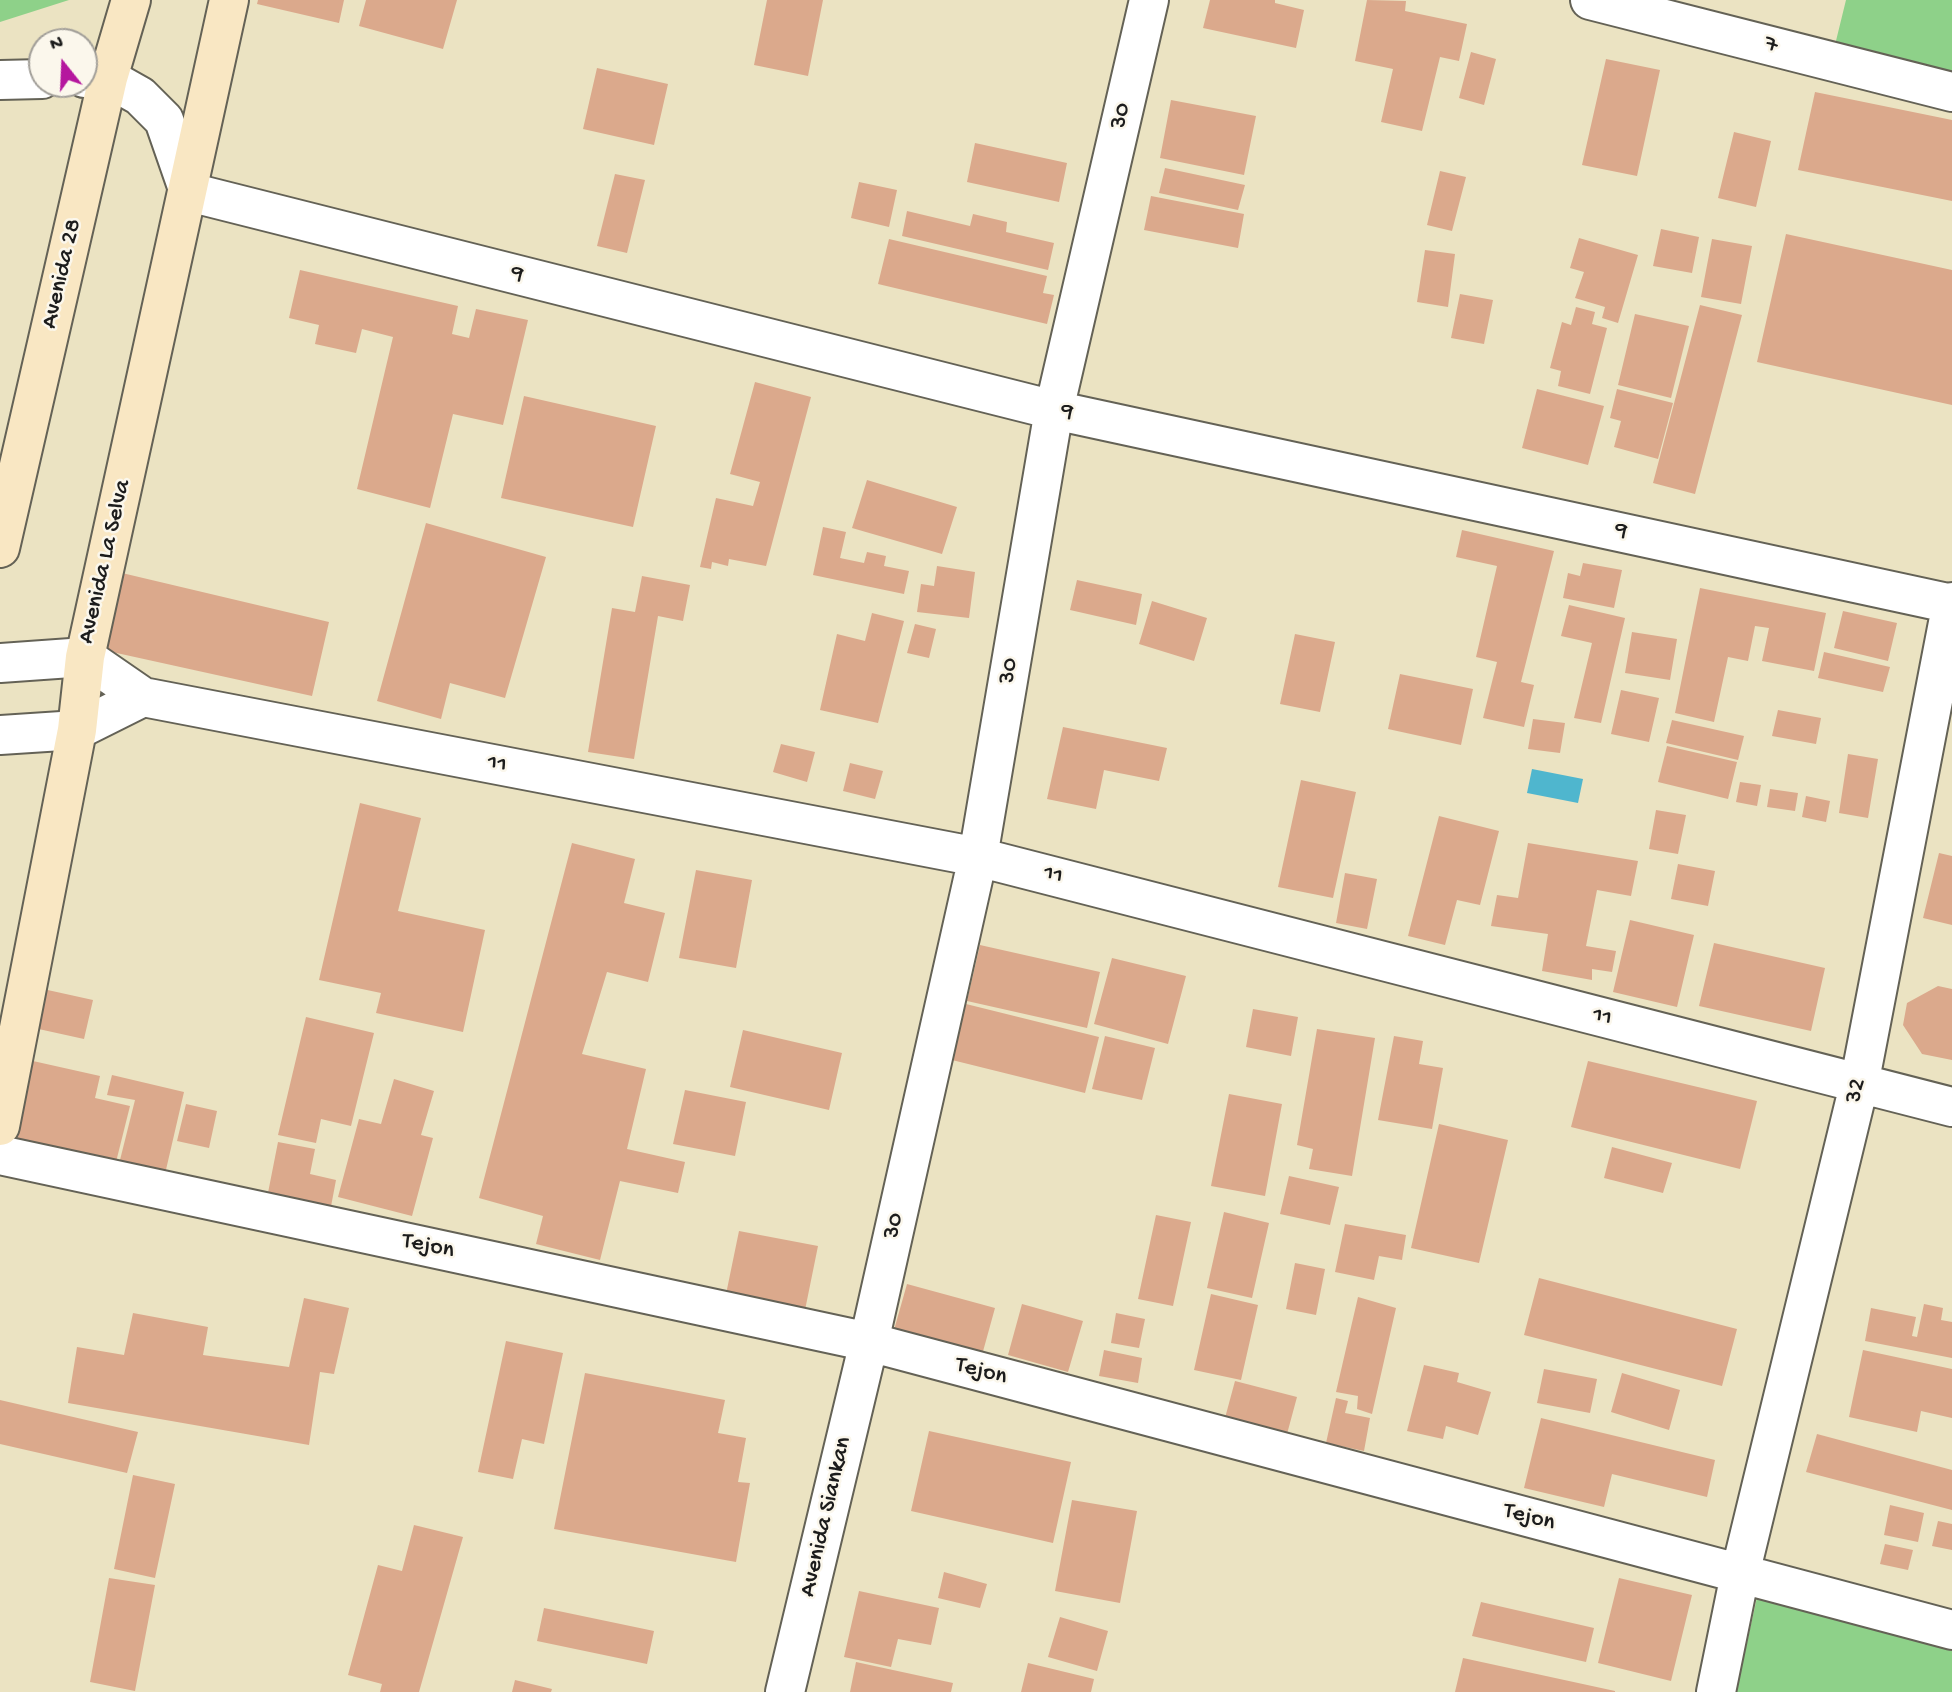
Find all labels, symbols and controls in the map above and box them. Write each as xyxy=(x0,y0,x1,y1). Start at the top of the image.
north arrow xyxy=(28,28,98,98)
street label: 7 xyxy=(1761,31,1781,61)
text: N xyxy=(48,32,66,57)
street label: 30 xyxy=(1105,100,1139,132)
street label: Avenida 28 xyxy=(36,216,90,332)
street label: 9 xyxy=(508,260,526,290)
street label: 9 xyxy=(1058,398,1076,428)
street label: Avenida La Selva xyxy=(73,477,139,647)
street label: 9 xyxy=(1612,517,1630,547)
street label: 30 xyxy=(994,656,1026,686)
street label: 11 xyxy=(485,749,509,781)
street label: 11 xyxy=(1040,860,1066,892)
street label: 11 xyxy=(1589,1002,1615,1034)
street label: 32 xyxy=(1840,1076,1874,1106)
street label: 30 xyxy=(878,1210,912,1242)
street label: Tejon xyxy=(399,1227,457,1267)
street label: Tejon xyxy=(952,1351,1010,1393)
street label: Avenida Siankan xyxy=(795,1434,859,1600)
street label: Tejon xyxy=(1500,1497,1558,1539)

